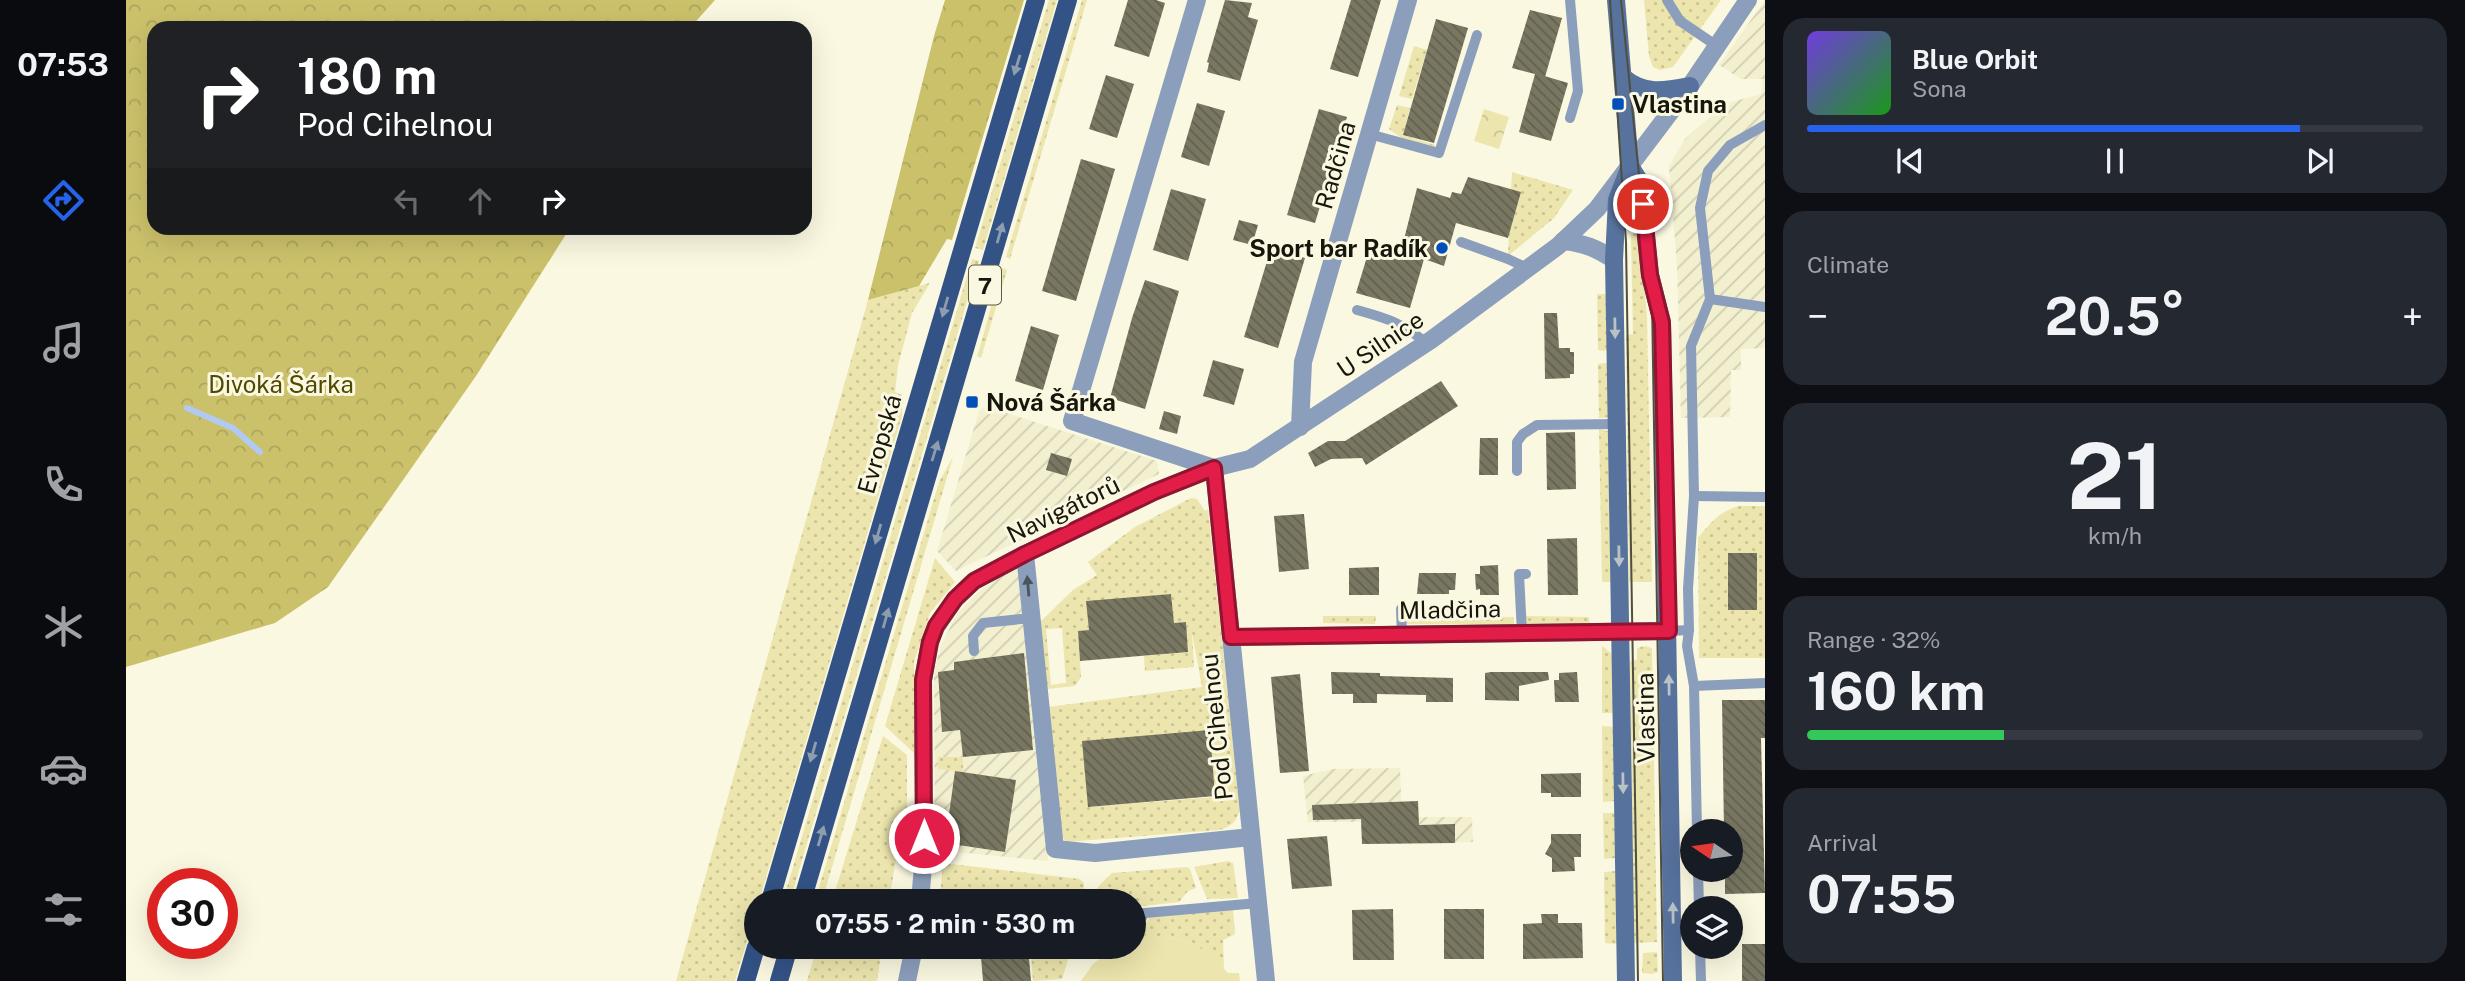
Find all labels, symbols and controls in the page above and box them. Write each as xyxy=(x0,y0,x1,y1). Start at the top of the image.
text: Blue Orbit xyxy=(1912,44,2038,75)
text: 07:53 xyxy=(17,46,109,83)
text: 180 m xyxy=(297,47,437,105)
icon: right xyxy=(182,49,273,140)
one-way arrow xyxy=(1011,55,1021,76)
text: Sona xyxy=(1912,75,1966,102)
place label: Vlastina xyxy=(1632,90,1727,118)
marker: Vlastina xyxy=(1610,96,1626,112)
text: Pod Cihelnou xyxy=(297,106,493,143)
street label: Radčina xyxy=(1309,118,1361,212)
icon: previous xyxy=(1891,142,1929,180)
icon: pause xyxy=(2096,142,2134,180)
icon: next xyxy=(2301,142,2339,180)
pin xyxy=(1613,174,1673,234)
icon: directions xyxy=(39,176,88,225)
icon: left xyxy=(388,182,426,220)
icon: ahead xyxy=(461,182,499,220)
icon: right xyxy=(534,182,572,220)
icon: arrive xyxy=(1624,185,1662,223)
one-way arrow xyxy=(995,222,1005,243)
place label: Sport bar Radík xyxy=(1249,234,1428,262)
marker: Sport bar Radík xyxy=(1434,240,1450,256)
text: Climate xyxy=(1807,251,1889,278)
road number: 7 xyxy=(969,266,1001,304)
text: 20.5° xyxy=(2045,286,2185,347)
text: − xyxy=(1807,294,1828,339)
text: + xyxy=(2402,294,2423,339)
one-way arrow xyxy=(939,297,949,318)
street label: U Silnice xyxy=(1331,305,1429,383)
one-way arrow xyxy=(1609,317,1621,339)
icon: music xyxy=(39,318,88,367)
park label: Divoká Šárka xyxy=(208,370,354,398)
place label: Nová Šárka xyxy=(986,388,1116,416)
street label: Evropská xyxy=(851,391,907,497)
marker: Nová Šárka xyxy=(964,394,980,410)
text: 21 xyxy=(2067,423,2163,529)
one-way arrow xyxy=(930,440,940,461)
icon: phone xyxy=(39,460,88,509)
street label: Navigátorů xyxy=(1002,470,1124,548)
text: km/h xyxy=(2088,522,2142,549)
one-way arrow xyxy=(872,524,882,545)
one-way arrow xyxy=(1613,545,1625,567)
one-way arrow xyxy=(1022,575,1033,597)
street label: Mladčina xyxy=(1399,594,1501,624)
icon: climate xyxy=(39,602,88,651)
one-way arrow xyxy=(881,607,891,628)
text: Range · 32% xyxy=(1807,626,1940,653)
street label: Pod Cihelnou xyxy=(1194,652,1238,802)
text: 160 km xyxy=(1807,661,1985,722)
street label: Vlastina xyxy=(1630,672,1660,764)
one-way arrow xyxy=(1664,674,1675,696)
one-way arrow xyxy=(808,742,818,763)
icon: car xyxy=(39,744,88,793)
one-way arrow xyxy=(1617,772,1628,794)
position arrow xyxy=(887,801,961,875)
north arrow xyxy=(1680,819,1743,882)
map controls xyxy=(1680,819,1743,959)
one-way arrow xyxy=(817,825,827,846)
text: Arrival xyxy=(1807,829,1878,856)
text: 07:55 xyxy=(1807,864,1956,925)
speed limit sign: 30 xyxy=(147,868,238,959)
icon: filters xyxy=(39,885,88,934)
button: layers xyxy=(1680,896,1743,959)
one-way arrow xyxy=(1667,902,1678,924)
text: 07:55 · 2 min · 530 m xyxy=(815,908,1075,939)

